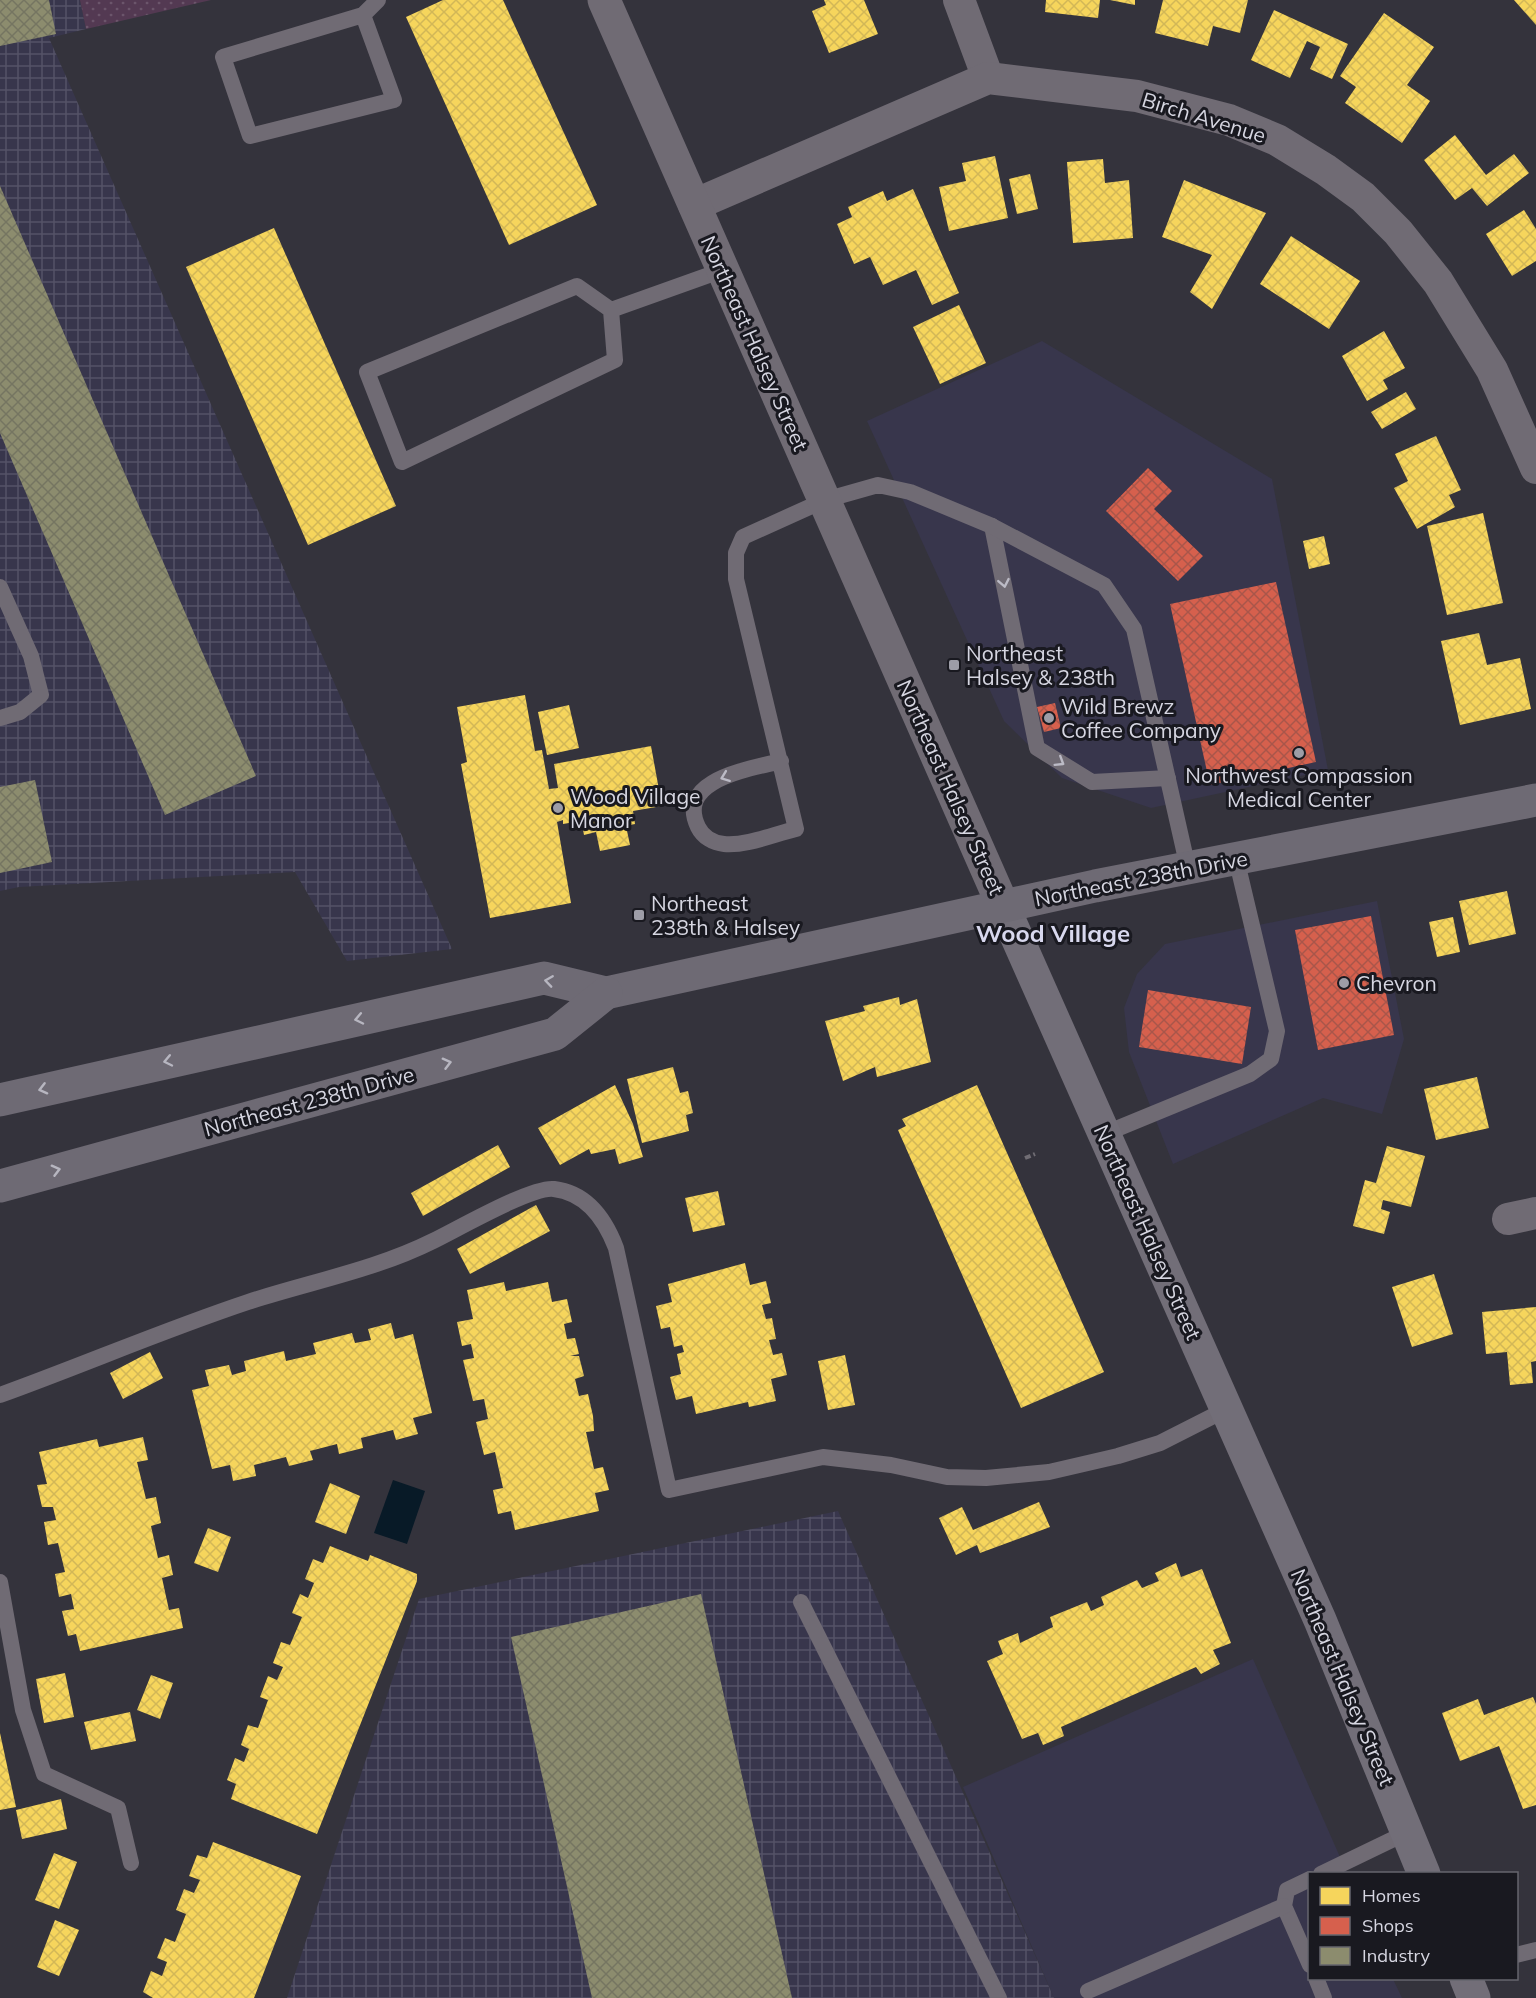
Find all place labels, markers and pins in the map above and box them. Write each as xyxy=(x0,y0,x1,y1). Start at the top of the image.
place label: Northeast Halsey & 238th xyxy=(966,640,1115,690)
marker: Northeast Halsey & 238th xyxy=(947,658,961,672)
place label: Wild Brewz Coffee Company xyxy=(1061,693,1221,743)
marker: Wild Brewz Coffee Company xyxy=(1042,711,1056,725)
marker: Northwest Compassion Medical Center xyxy=(1292,746,1306,760)
place label: Northwest Compassion Medical Center xyxy=(1185,762,1413,812)
place label: Wood Village Manor xyxy=(570,783,701,833)
marker: Wood Village Manor xyxy=(551,801,565,815)
place label: Northeast 238th & Halsey xyxy=(651,890,800,940)
marker: Northeast 238th & Halsey xyxy=(632,908,646,922)
place label: Chevron xyxy=(1356,970,1437,996)
marker: Chevron xyxy=(1337,976,1351,990)

